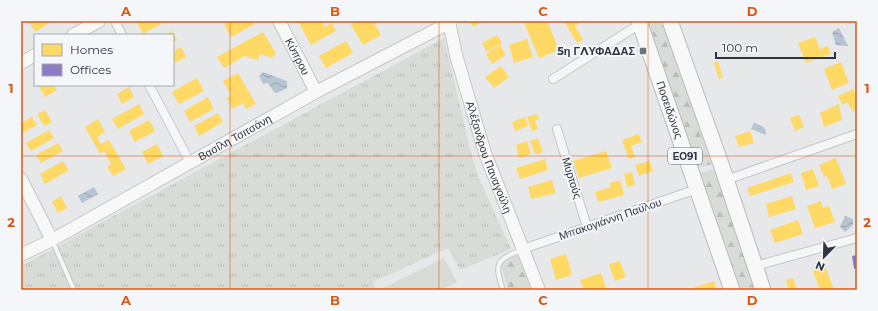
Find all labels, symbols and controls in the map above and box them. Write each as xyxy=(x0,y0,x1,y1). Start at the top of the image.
text: A xyxy=(120,3,132,19)
text: B xyxy=(330,3,340,19)
text: C xyxy=(538,3,548,19)
text: D xyxy=(747,3,758,19)
legend xyxy=(34,34,174,86)
scale bar xyxy=(716,34,835,60)
street label: Κύπρου xyxy=(282,36,313,77)
text: 100 m xyxy=(722,40,758,55)
text: Homes xyxy=(70,42,113,57)
place label: 5η ΓΛΥΦΑΔΑΣ xyxy=(557,44,635,58)
marker: 5η ΓΛΥΦΑΔΑΣ xyxy=(638,46,648,56)
text: Offices xyxy=(70,62,111,77)
street label: Ποσειδώνος xyxy=(653,79,686,140)
text: 1 xyxy=(8,80,14,96)
text: 1 xyxy=(864,80,870,96)
street label: Αλέξανδρου Παναγούλη xyxy=(463,99,515,215)
street label: Βασίλη Τσιτσάνη xyxy=(196,111,274,164)
road number: ΕΟ91 xyxy=(668,148,702,164)
street label: Μυρτούς xyxy=(559,155,585,201)
street label: Μπακογιάννη Παύλου xyxy=(557,195,663,243)
text: 2 xyxy=(7,214,15,230)
text: 2 xyxy=(863,214,871,230)
north arrow xyxy=(804,237,844,277)
text: N xyxy=(813,258,827,274)
text: A xyxy=(120,292,132,308)
text: B xyxy=(330,292,340,308)
text: C xyxy=(538,292,548,308)
text: D xyxy=(747,292,758,308)

